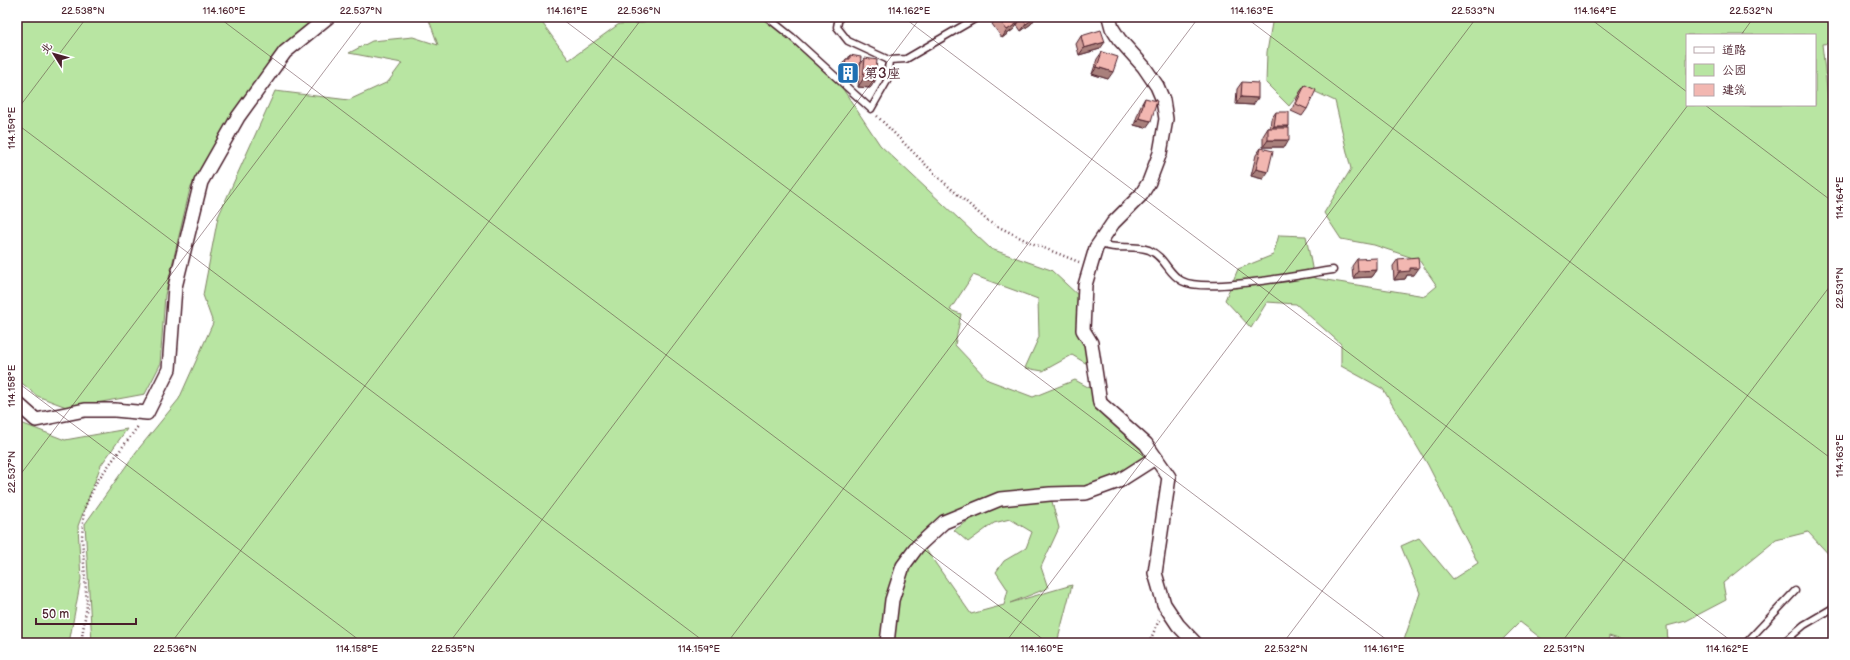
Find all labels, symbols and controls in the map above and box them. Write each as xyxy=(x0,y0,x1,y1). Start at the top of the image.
text: 22.538°N xyxy=(61,5,105,17)
text: 114.160°E xyxy=(203,5,246,17)
text: 22.537°N xyxy=(340,5,382,17)
text: 114.161°E xyxy=(547,5,588,17)
text: 22.536°N xyxy=(617,5,661,17)
text: 114.162°E xyxy=(888,5,931,17)
text: 114.163°E xyxy=(1231,5,1274,17)
text: 22.533°N xyxy=(1451,5,1495,17)
text: 114.164°E xyxy=(1574,5,1617,17)
text: 22.532°N xyxy=(1729,5,1773,17)
north arrow xyxy=(34,34,74,74)
legend xyxy=(1686,34,1816,106)
text: 北 xyxy=(38,40,55,57)
text: 道路 xyxy=(1722,43,1746,58)
building icon: 第3座 xyxy=(835,60,861,86)
text: 公园 xyxy=(1722,63,1746,78)
place label: 第3座 xyxy=(864,65,901,82)
text: 建筑 xyxy=(1722,83,1746,98)
text: 114.159°E xyxy=(6,106,18,149)
text: 114.164°E xyxy=(1834,176,1846,219)
text: 22.531°N xyxy=(1834,267,1846,309)
text: 114.158°E xyxy=(6,364,18,407)
text: 114.163°E xyxy=(1834,434,1846,477)
text: 22.537°N xyxy=(6,451,18,493)
scale bar xyxy=(36,600,136,626)
text: 50 m xyxy=(42,607,69,622)
text: 22.536°N xyxy=(153,643,197,655)
text: 114.158°E xyxy=(336,643,379,655)
text: 22.535°N xyxy=(431,643,475,655)
text: 114.159°E xyxy=(678,643,721,655)
text: 114.160°E xyxy=(1021,643,1064,655)
text: 22.532°N xyxy=(1264,643,1308,655)
text: 114.161°E xyxy=(1364,643,1405,655)
text: 22.531°N xyxy=(1543,643,1585,655)
text: 114.162°E xyxy=(1706,643,1749,655)

